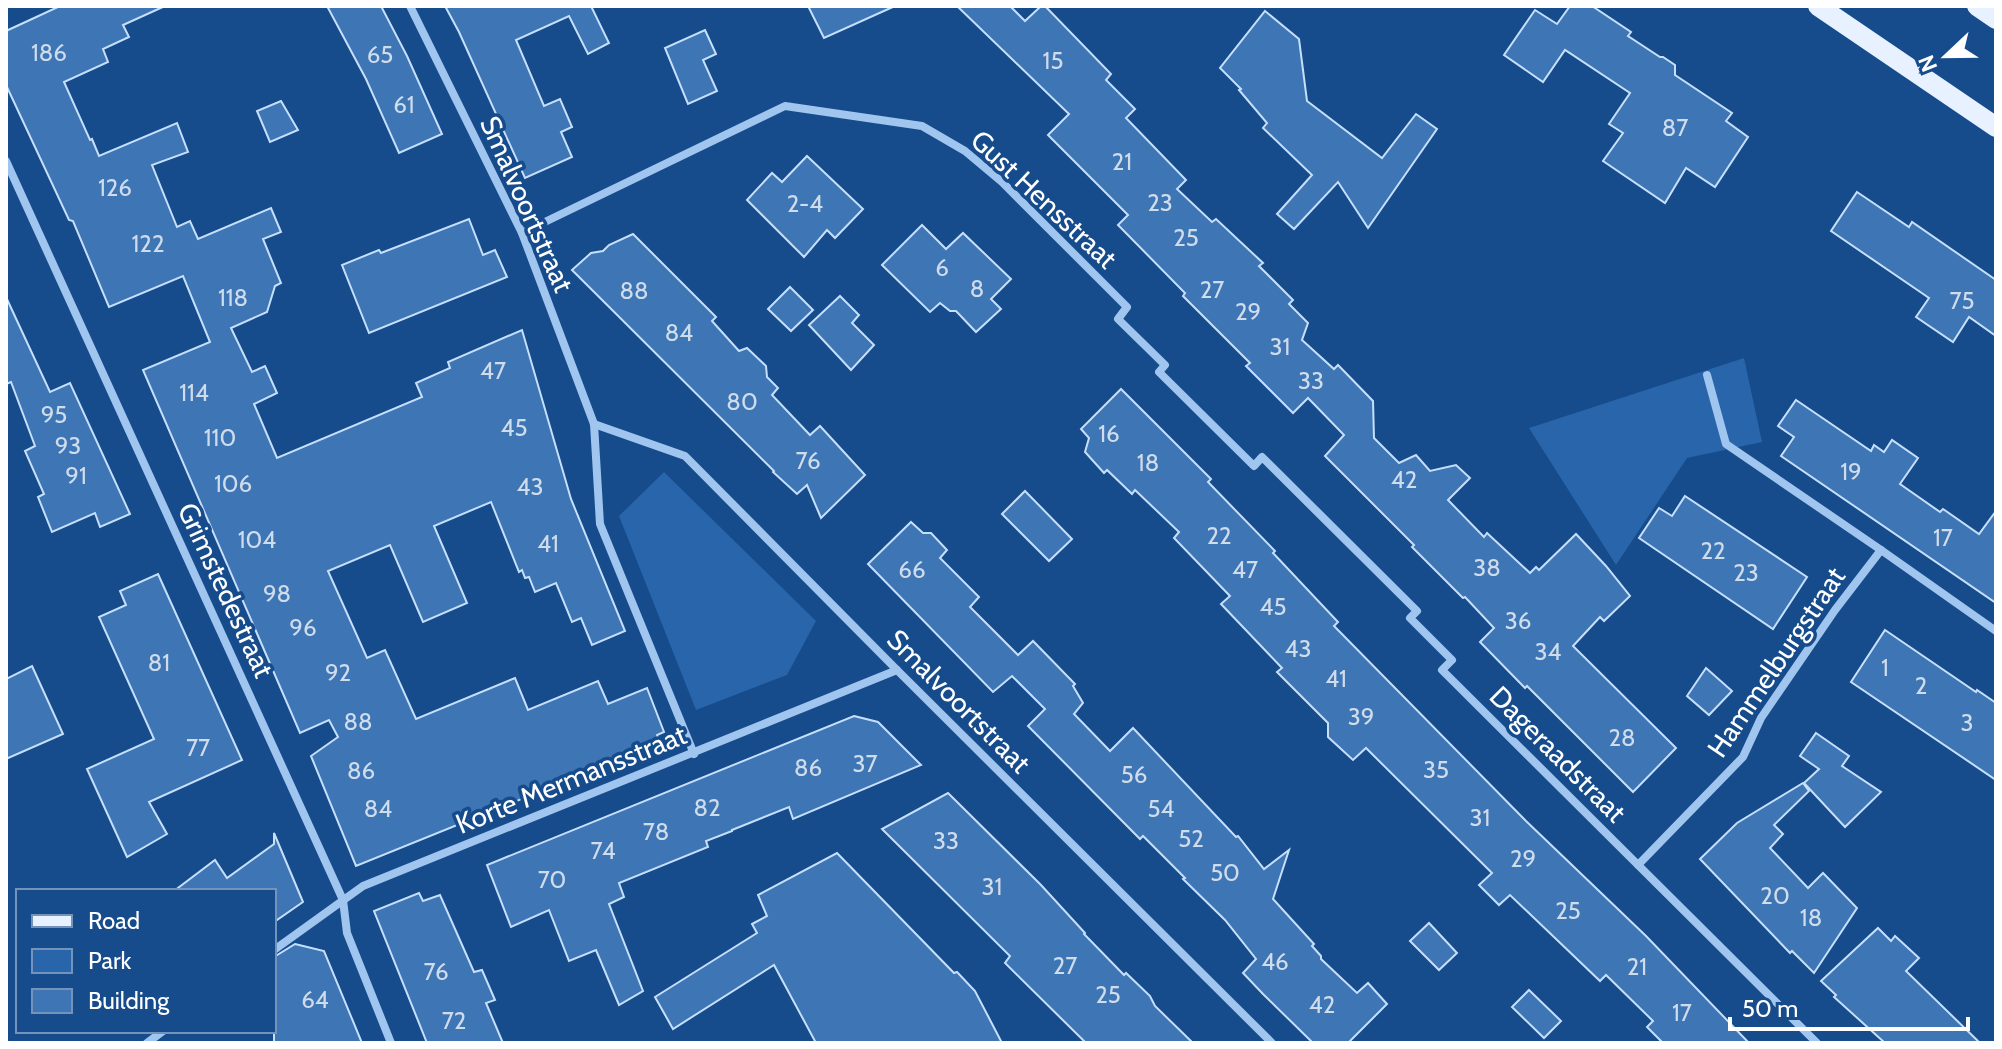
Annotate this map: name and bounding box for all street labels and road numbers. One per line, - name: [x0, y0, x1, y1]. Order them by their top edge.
- street label: Smalvoortstraat: [473, 111, 581, 297]
- street label: Gust Hensstraat: [964, 123, 1124, 275]
- street label: Grimstedestraat: [171, 497, 281, 683]
- street label: Hammelburgstraat: [1700, 561, 1852, 763]
- street label: Smalvoortstraat: [880, 622, 1038, 780]
- street label: Dageraadstraat: [1483, 679, 1633, 829]
- street label: Korte Mermansstraat: [451, 717, 691, 841]

